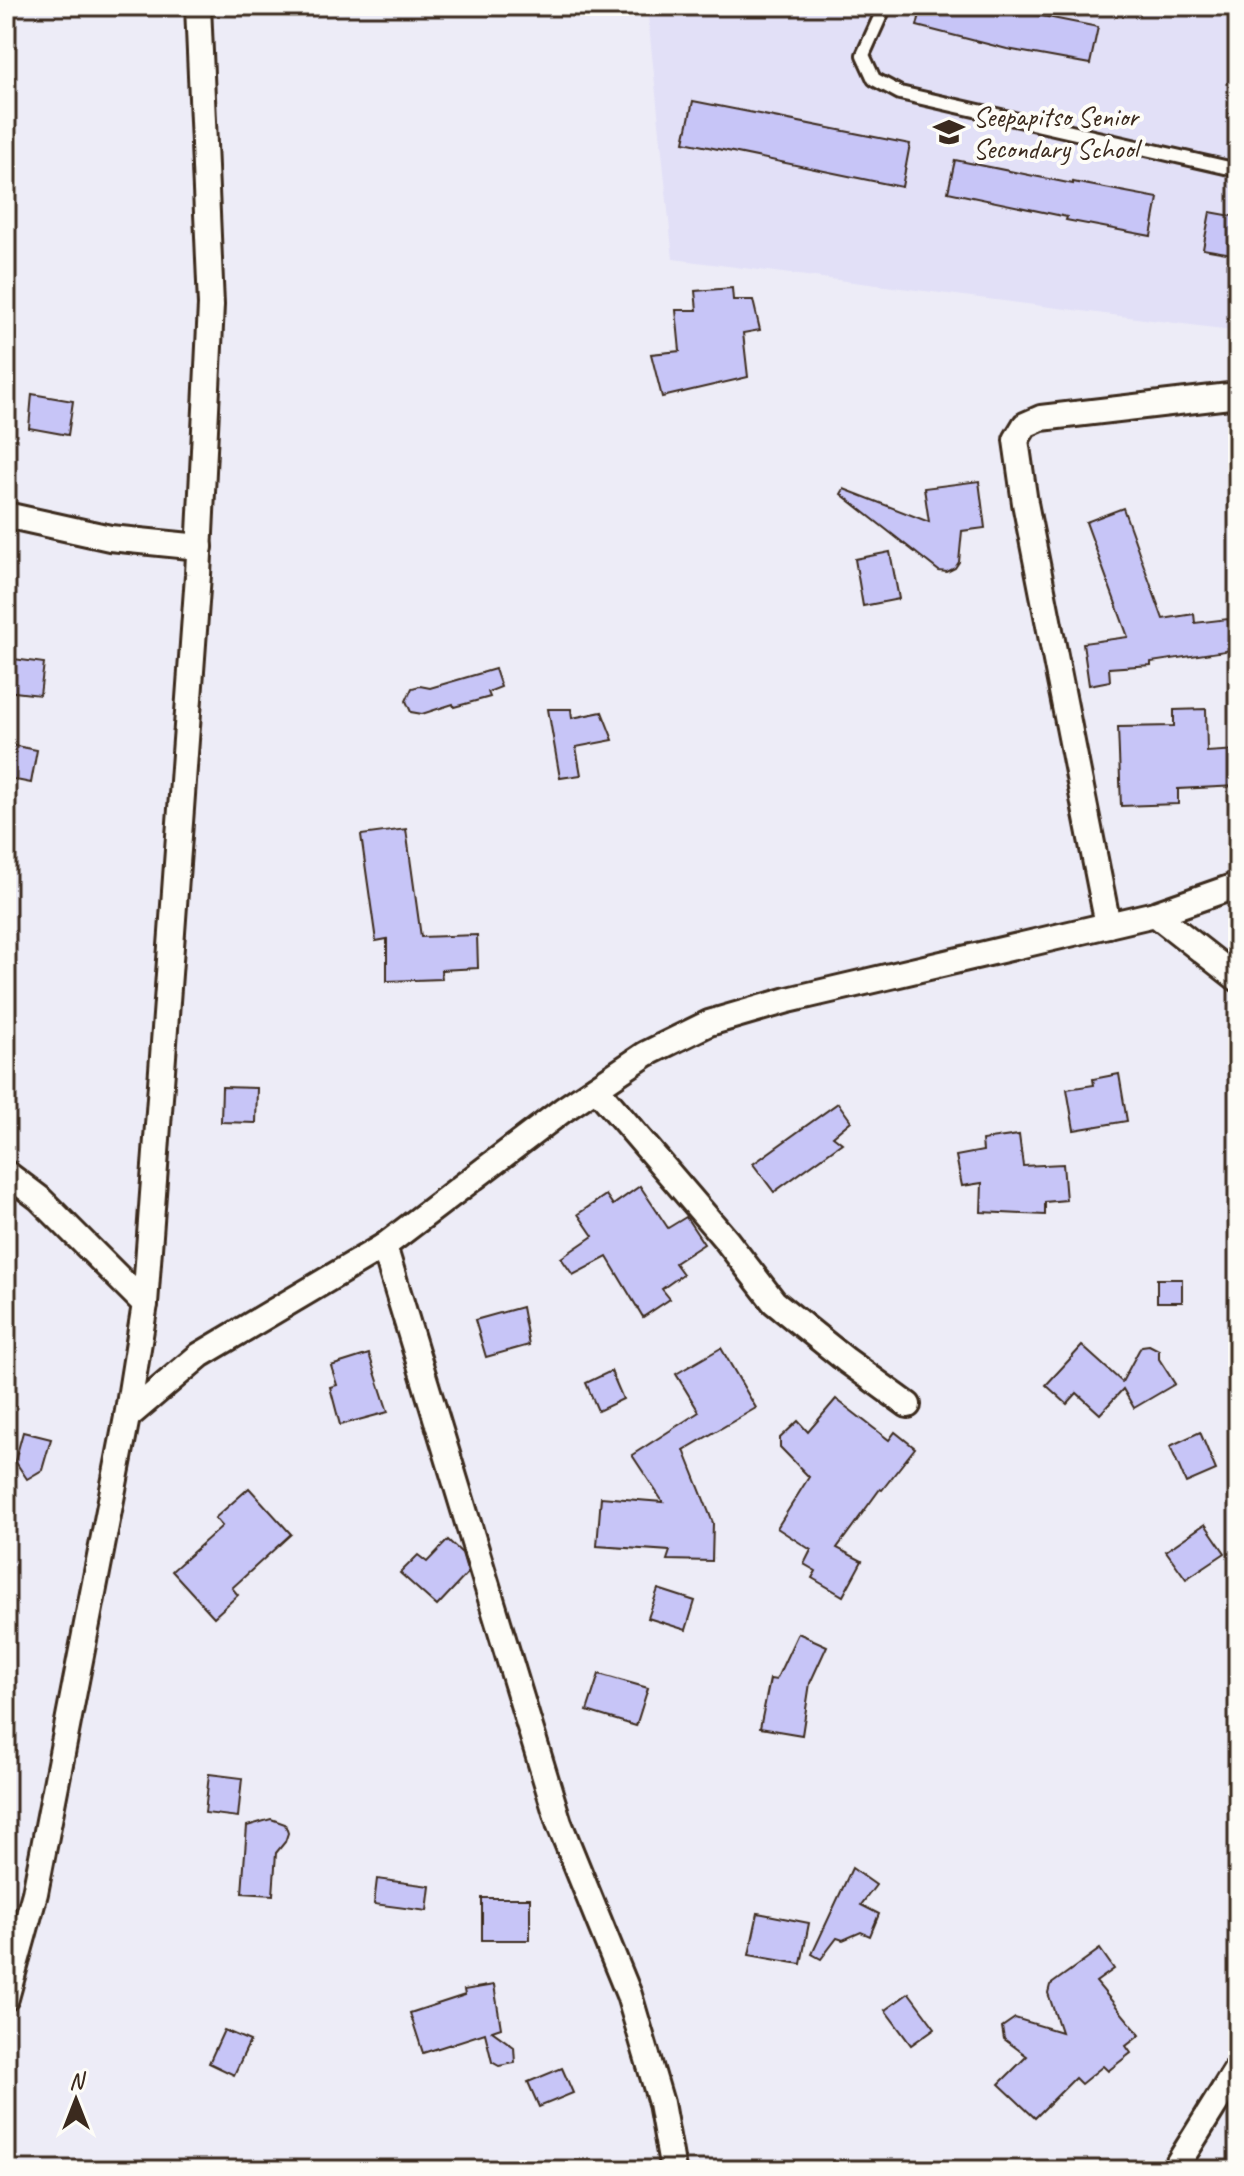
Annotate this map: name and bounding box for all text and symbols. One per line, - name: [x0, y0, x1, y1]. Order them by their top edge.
- place label: Seepapitso Senior Secondary School: [973, 99, 1143, 166]
- school or university icon: Seepapitso Senior Secondary School: [932, 115, 966, 149]
- north arrow: [36, 2060, 116, 2140]
- text: N: [69, 2067, 86, 2095]

